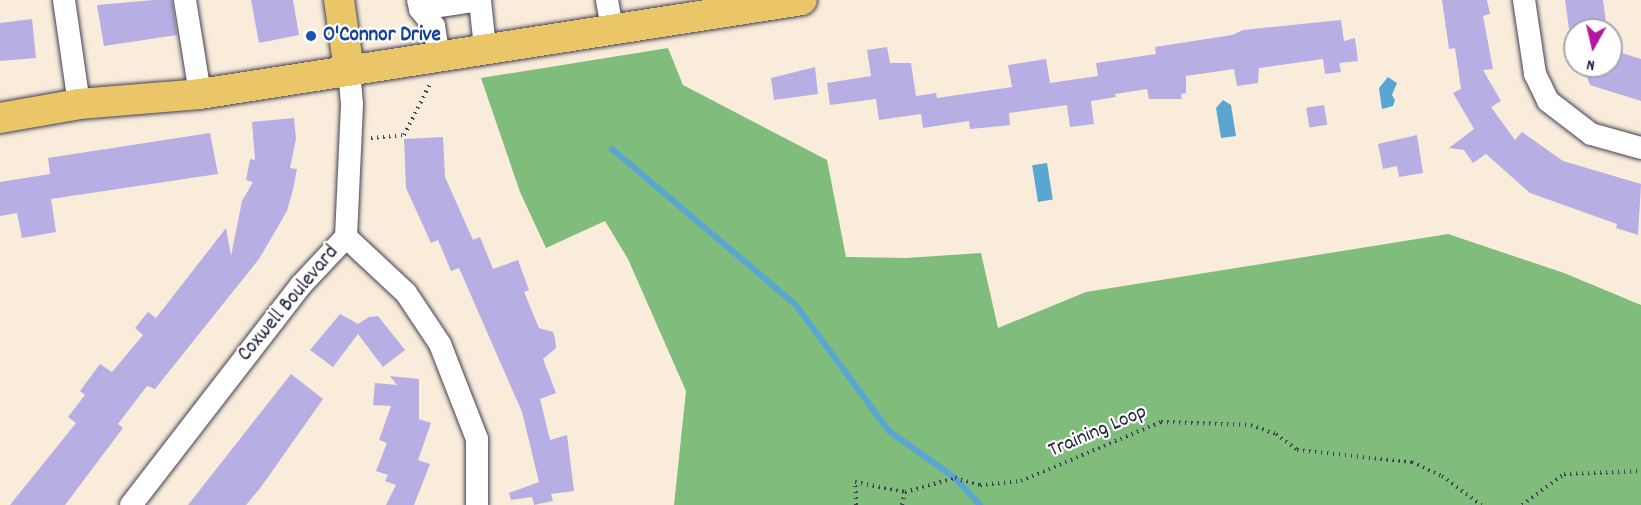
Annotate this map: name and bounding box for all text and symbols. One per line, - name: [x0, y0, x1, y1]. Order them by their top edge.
- north arrow: [1563, 18, 1623, 78]
- place label: O'Connor Drive: [323, 23, 441, 49]
- marker: O'Connor Drive: [304, 29, 318, 43]
- text: N: [1585, 52, 1596, 76]
- street label: Coxwell Boulevard: [233, 241, 345, 367]
- street label: Training Loop: [1045, 400, 1151, 464]

